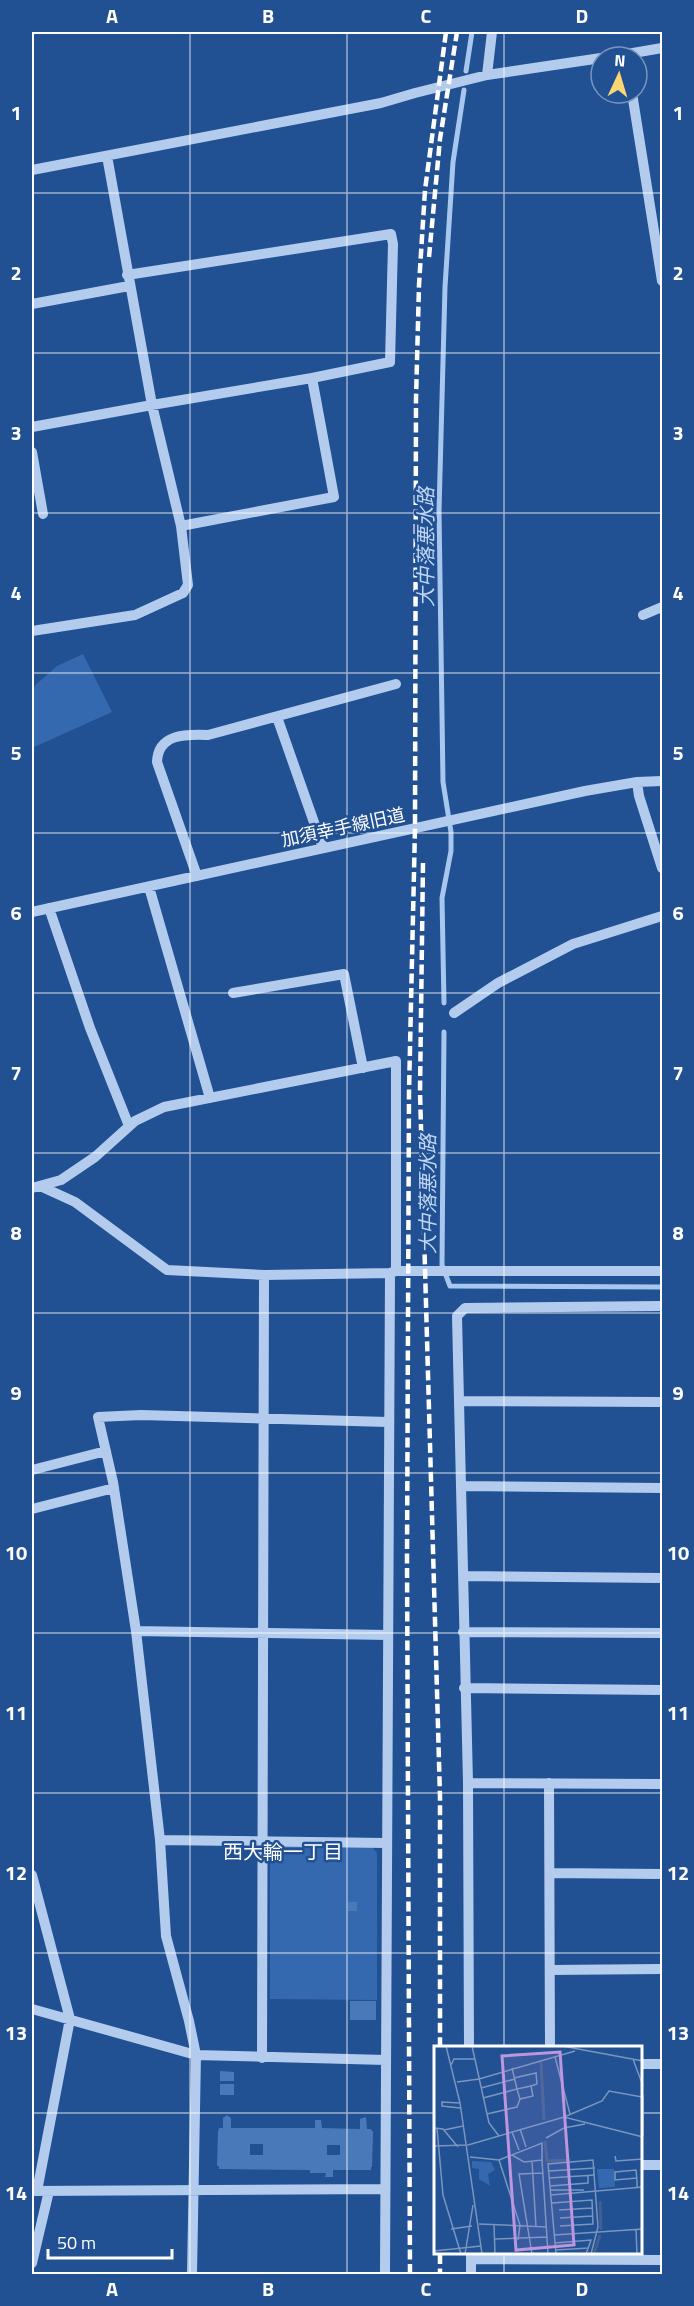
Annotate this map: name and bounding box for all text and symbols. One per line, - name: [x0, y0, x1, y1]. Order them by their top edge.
- text: A: [106, 0, 118, 31]
- text: B: [262, 0, 274, 31]
- text: C: [421, 0, 432, 31]
- text: D: [576, 0, 588, 31]
- north arrow: [589, 45, 649, 105]
- text: N: [614, 48, 626, 72]
- text: 1: [10, 97, 22, 128]
- text: 1: [672, 97, 684, 128]
- text: 2: [10, 257, 22, 288]
- text: 2: [672, 257, 684, 288]
- text: 3: [10, 417, 22, 448]
- text: 3: [672, 417, 684, 448]
- water label: 大中落悪水路: [410, 485, 441, 607]
- text: 4: [10, 577, 22, 608]
- text: 4: [672, 577, 684, 608]
- text: 5: [10, 737, 22, 768]
- text: 5: [672, 737, 684, 768]
- street label: 加須幸手線旧道: [279, 801, 407, 853]
- text: 6: [10, 897, 22, 928]
- text: 6: [672, 897, 684, 928]
- text: 7: [10, 1057, 22, 1088]
- text: 7: [672, 1057, 684, 1088]
- water label: 大中落悪水路: [412, 1132, 443, 1254]
- text: 8: [10, 1217, 22, 1248]
- text: 8: [672, 1217, 684, 1248]
- text: 9: [10, 1377, 22, 1408]
- text: 9: [672, 1377, 684, 1408]
- text: 10: [5, 1537, 27, 1568]
- text: 10: [667, 1537, 689, 1568]
- text: 11: [5, 1697, 27, 1728]
- text: 11: [667, 1697, 689, 1728]
- district label: 西大輪一丁目: [223, 1836, 343, 1867]
- text: 12: [5, 1857, 27, 1888]
- text: 12: [667, 1857, 689, 1888]
- text: 13: [5, 2017, 27, 2048]
- text: 13: [667, 2017, 689, 2048]
- inset map: [434, 2046, 643, 2255]
- text: 14: [5, 2177, 27, 2208]
- text: 14: [667, 2177, 689, 2208]
- scale bar: [48, 2222, 172, 2260]
- text: 50 m: [57, 2229, 96, 2256]
- text: A: [106, 2273, 118, 2304]
- text: B: [262, 2273, 274, 2304]
- text: C: [421, 2273, 432, 2304]
- text: D: [576, 2273, 588, 2304]

